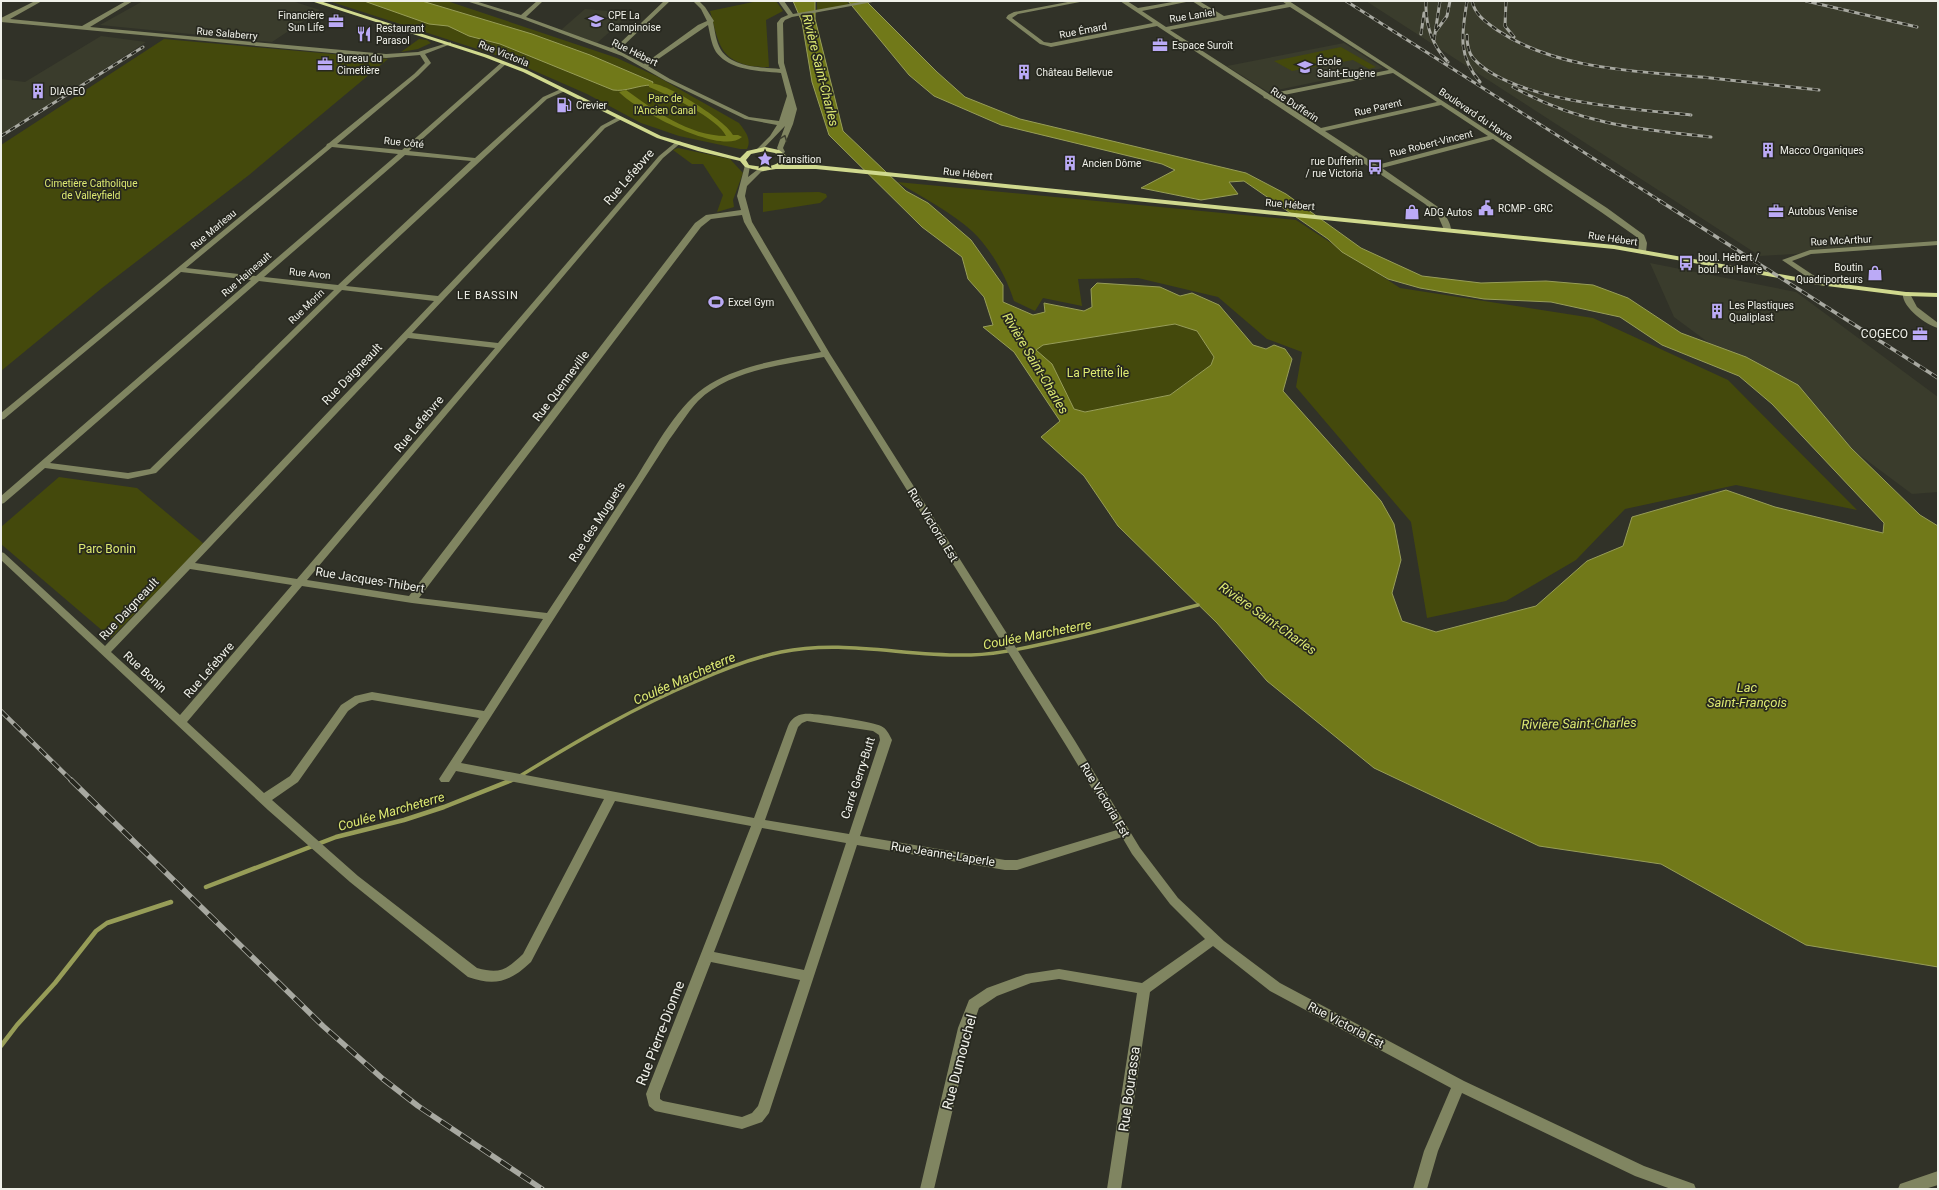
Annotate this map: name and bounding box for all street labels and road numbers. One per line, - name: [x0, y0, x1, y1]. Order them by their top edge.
- street label: Rue Laniel: [1169, 6, 1216, 25]
- street label: Rue Émard: [1058, 20, 1108, 40]
- street label: Rue Salaberry: [196, 25, 258, 42]
- street label: Rue Hébert: [610, 37, 660, 68]
- street label: Rue Victoria: [477, 38, 531, 69]
- street label: Rue Dufferin: [1269, 85, 1321, 124]
- street label: Boulevard du Havre: [1437, 86, 1515, 143]
- street label: Rue Parent: [1353, 97, 1403, 118]
- street label: Rue Robert-Vincent: [1388, 128, 1474, 159]
- street label: Rue Côté: [383, 135, 425, 150]
- street label: Rue Lefebvre: [601, 146, 657, 208]
- street label: Rue Hébert: [943, 165, 993, 182]
- street label: Rue Hébert: [1265, 197, 1315, 212]
- street label: Rue Marleau: [188, 207, 238, 251]
- street label: Rue Hébert: [1588, 230, 1638, 247]
- street label: Rue McArthur: [1810, 233, 1873, 248]
- street label: Rue Haineault: [219, 250, 273, 299]
- street label: Rue Avon: [289, 266, 331, 281]
- street label: Rue Morin: [286, 287, 326, 326]
- street label: Rue Daigneault: [319, 340, 385, 408]
- street label: Rue Quenneville: [530, 348, 592, 424]
- street label: Rue Lefebvre: [391, 393, 447, 455]
- street label: Rue des Muguets: [566, 479, 628, 565]
- street label: Rue Victoria Est: [905, 486, 961, 564]
- street label: Rue Jacques-Thibert: [314, 564, 426, 596]
- street label: Rue Daigneault: [96, 575, 162, 643]
- street label: Rue Lefebvre: [181, 639, 237, 701]
- street label: Rue Bonin: [121, 649, 169, 695]
- street label: Carré Gerry-Butt: [838, 735, 878, 821]
- street label: Rue Victoria Est: [1077, 760, 1133, 840]
- street label: Rue Jeanne-Laperle: [890, 839, 996, 869]
- street label: Rue Pierre-Dionne: [633, 978, 687, 1088]
- street label: Rue Victoria Est: [1306, 999, 1387, 1051]
- street label: Rue Dumouchel: [939, 1013, 979, 1111]
- street label: Rue Bourassa: [1115, 1045, 1143, 1133]

